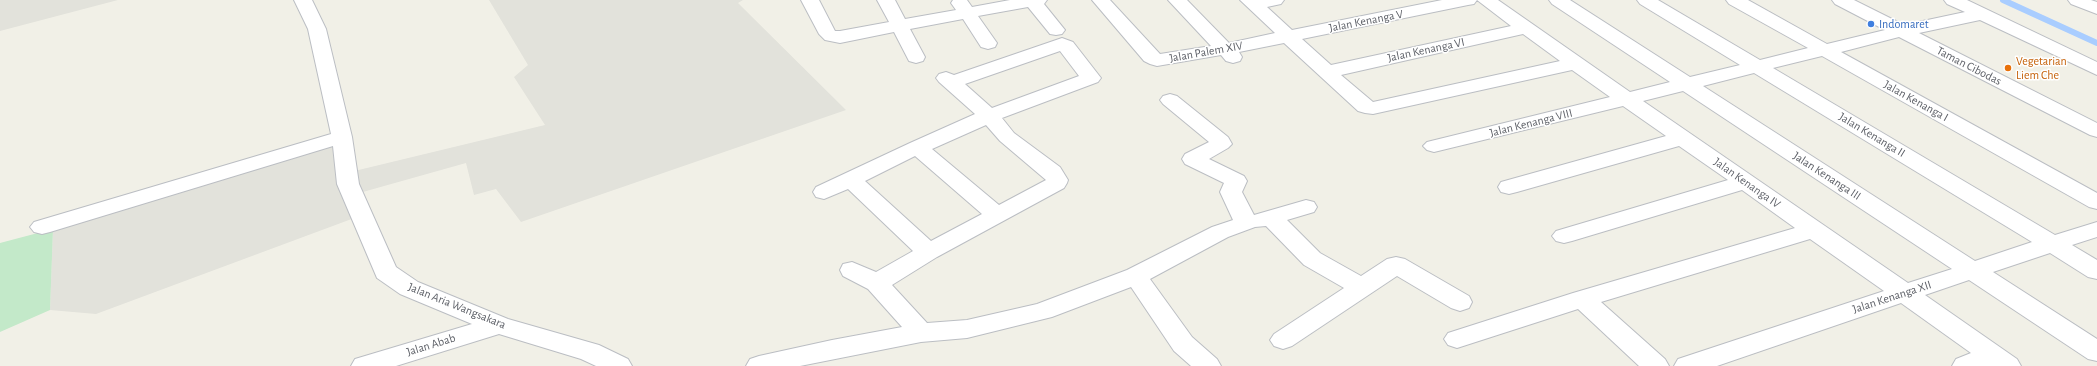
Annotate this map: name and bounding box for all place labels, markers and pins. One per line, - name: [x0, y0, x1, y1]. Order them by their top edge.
- place label: Indomaret: [1879, 17, 1929, 31]
- marker: Indomaret: [1866, 19, 1876, 29]
- place label: Vegetarian Liem Che: [2016, 54, 2067, 82]
- marker: Vegetarian Liem Che: [2003, 63, 2013, 73]

